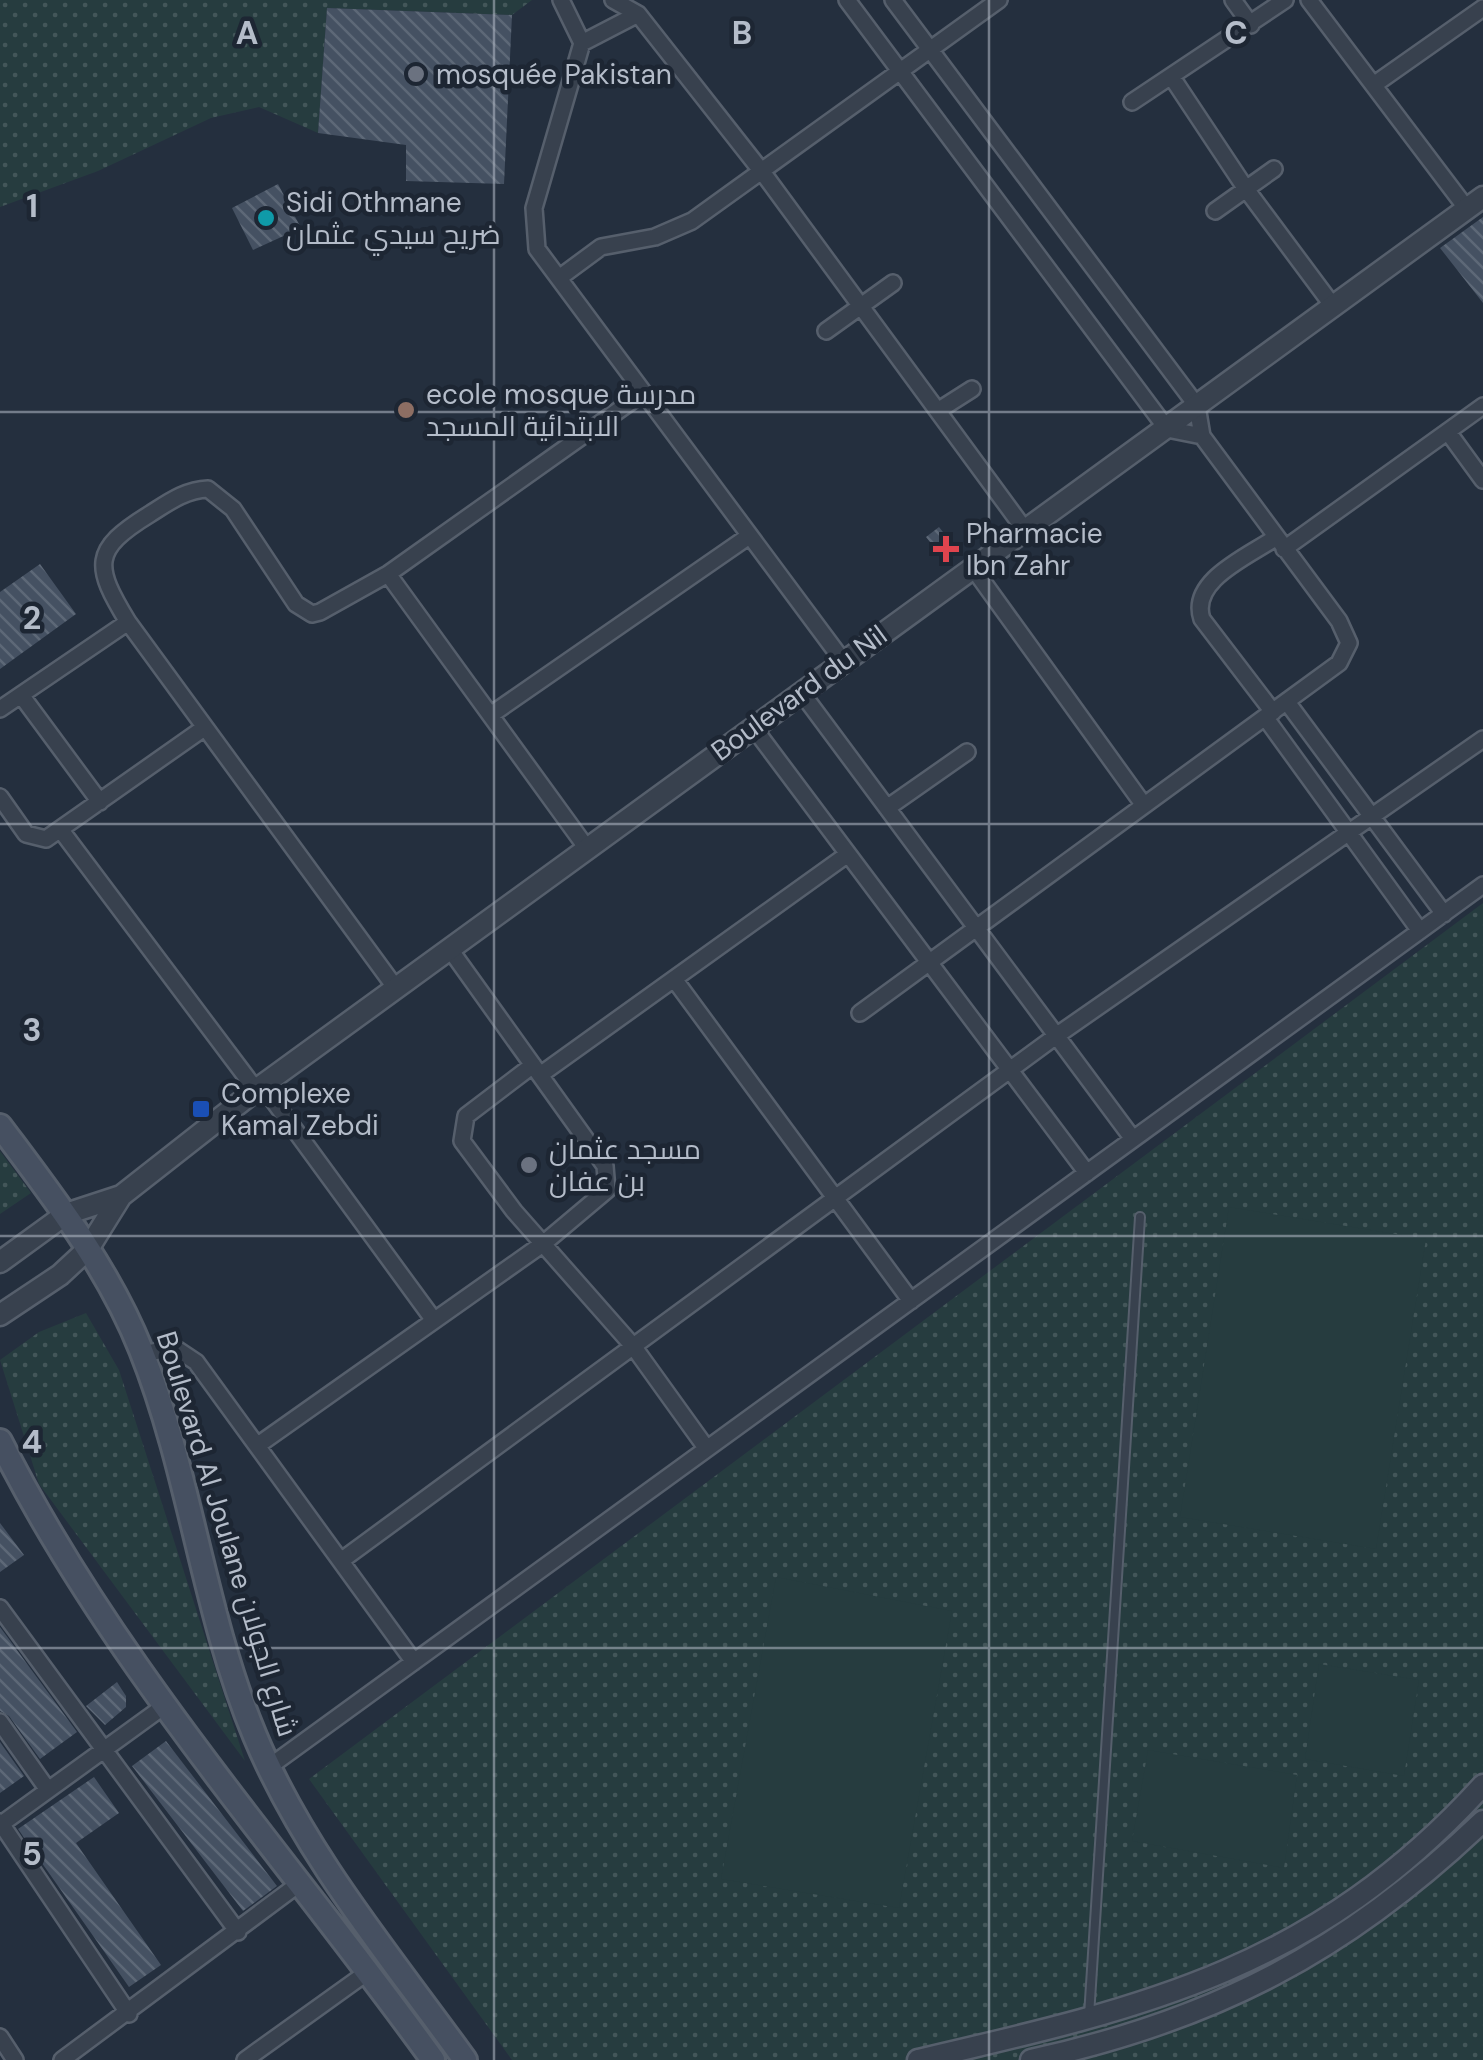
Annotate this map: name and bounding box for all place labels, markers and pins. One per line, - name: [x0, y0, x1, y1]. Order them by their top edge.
- place label: mosquée Pakistan: [436, 56, 672, 93]
- marker: mosquée Pakistan: [405, 63, 427, 85]
- place label: Sidi Othmane ضريح سيدي عثمان: [286, 184, 501, 256]
- marker: Sidi Othmane ضريح سيدي عثمان: [255, 207, 277, 229]
- place label: ecole mosque مدرسة الابتدائية المسجد: [426, 376, 696, 445]
- marker: ecole mosque مدرسة الابتدائية المسجد: [395, 399, 417, 421]
- place label: Pharmacie Ibn Zahr: [966, 515, 1103, 584]
- marker: Pharmacie Ibn Zahr: [935, 538, 957, 560]
- place label: Complexe Kamal Zebdi: [221, 1075, 379, 1144]
- marker: Complexe Kamal Zebdi: [190, 1098, 212, 1120]
- place label: مسجد عثمان بن عفان: [549, 1131, 701, 1200]
- marker: مسجد عثمان بن عفان: [518, 1154, 540, 1176]

